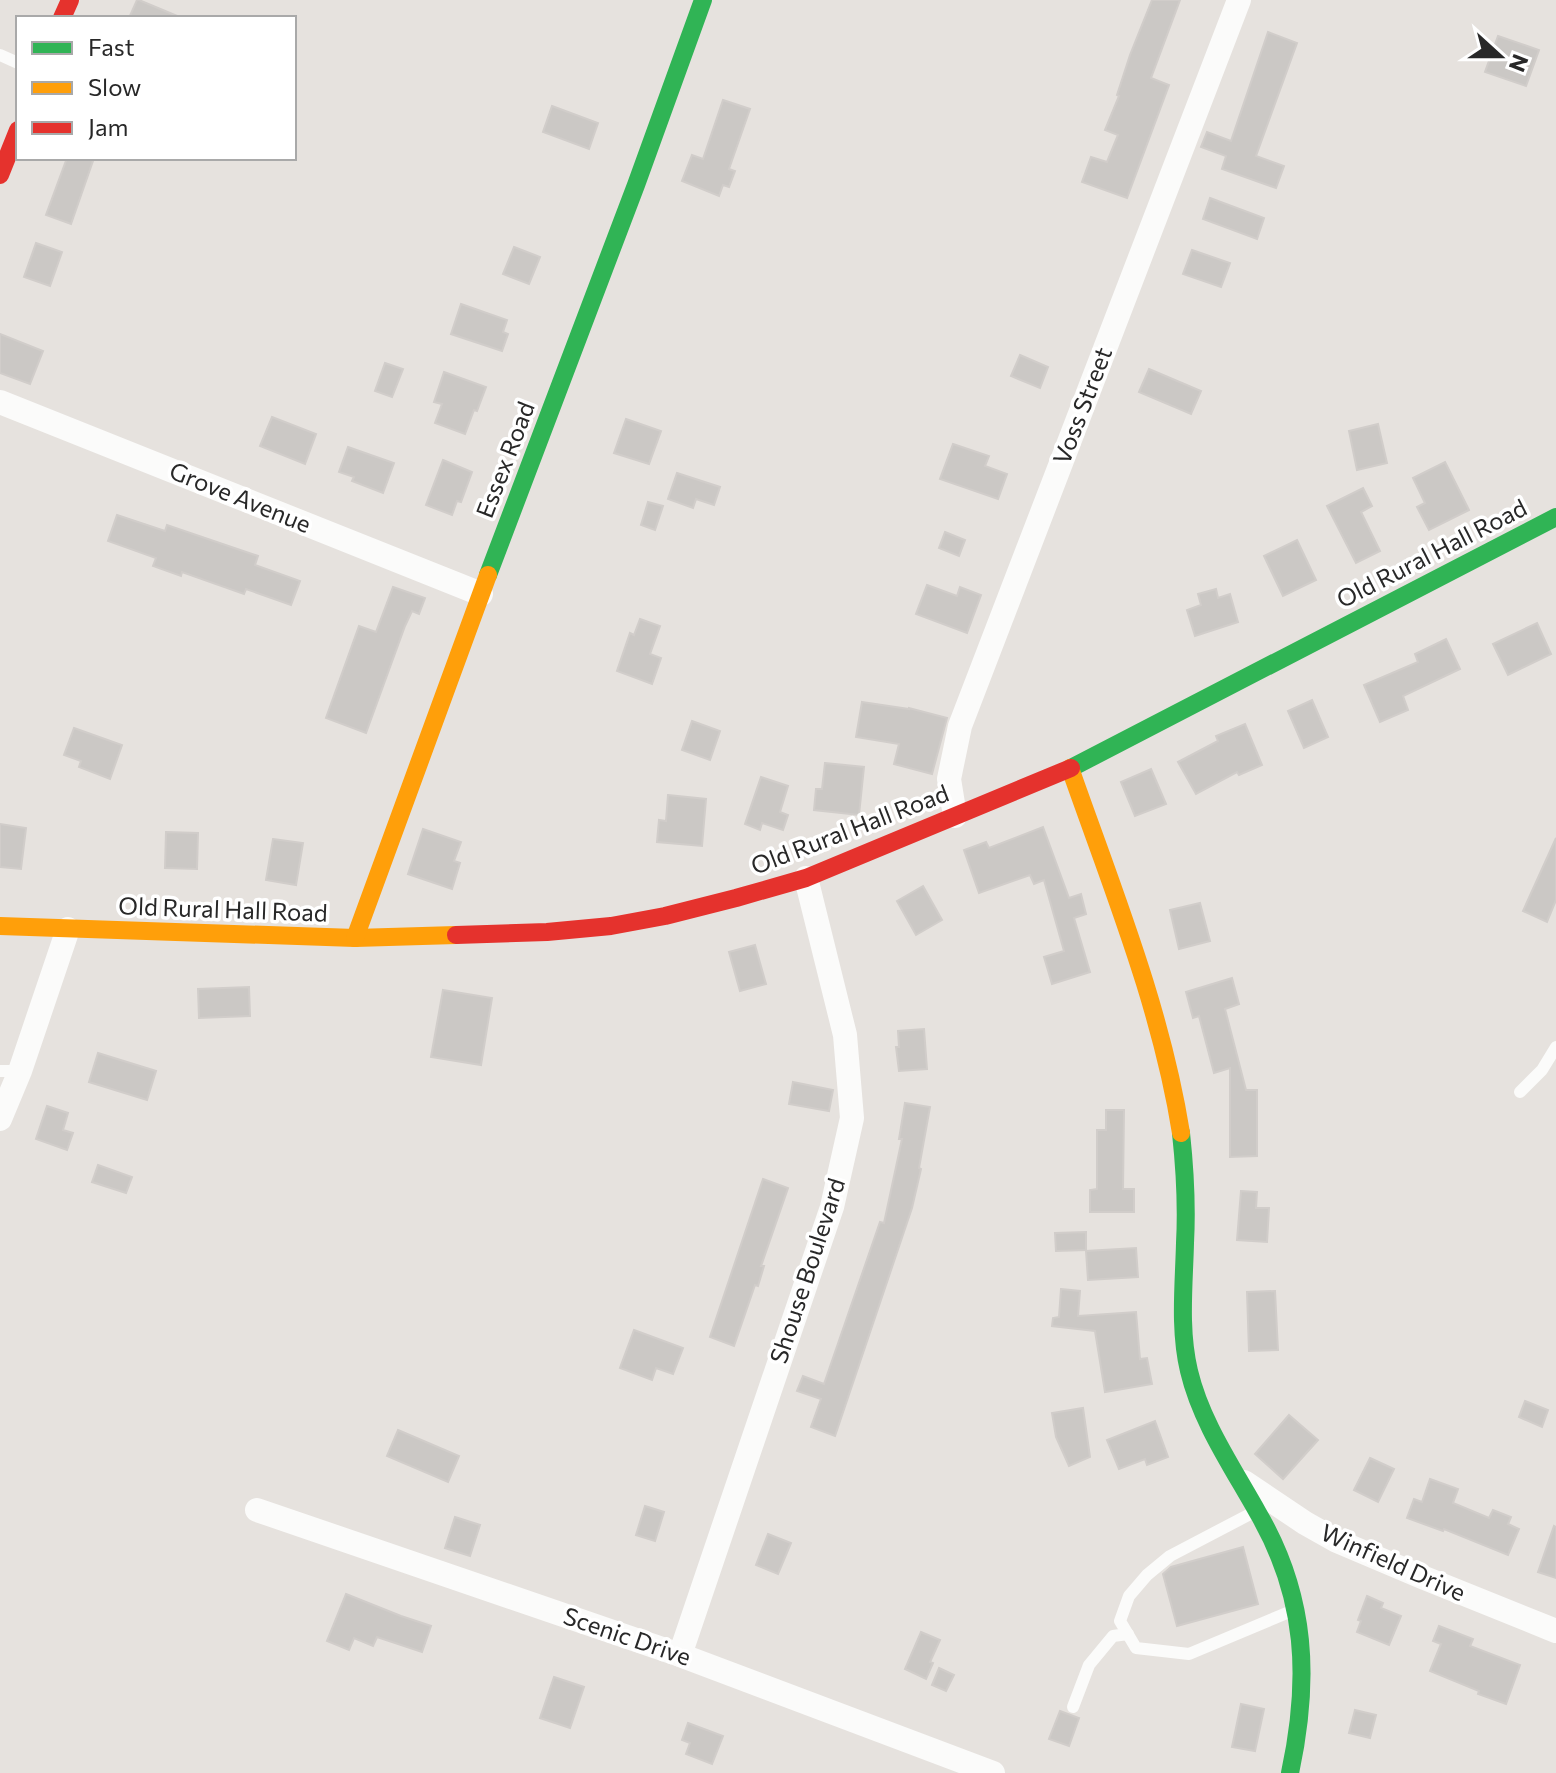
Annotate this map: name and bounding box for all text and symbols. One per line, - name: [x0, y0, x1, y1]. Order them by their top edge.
- legend: [16, 16, 296, 160]
- north arrow: [1460, 16, 1540, 96]
- text: Fast: [88, 32, 135, 61]
- text: N: [1504, 51, 1535, 76]
- text: Slow: [88, 72, 141, 101]
- text: Jam: [88, 112, 128, 141]
- street label: Voss Street: [1046, 343, 1117, 468]
- street label: Essex Road: [469, 397, 540, 522]
- street label: Grove Avenue: [166, 455, 315, 538]
- street label: Old Rural Hall Road: [1331, 492, 1531, 613]
- street label: Old Rural Hall Road: [746, 778, 952, 880]
- street label: Old Rural Hall Road: [118, 890, 328, 927]
- street label: Shouse Boulevard: [763, 1174, 850, 1367]
- street label: Winfield Drive: [1317, 1517, 1470, 1606]
- street label: Scenic Drive: [560, 1600, 695, 1671]

